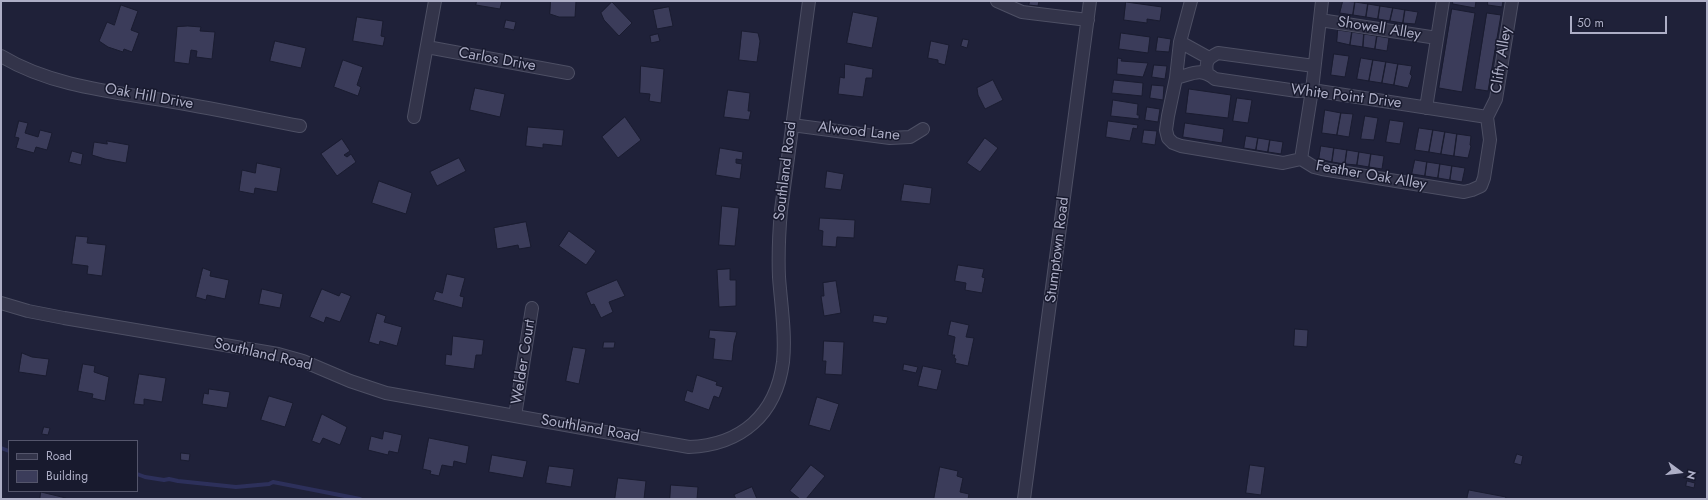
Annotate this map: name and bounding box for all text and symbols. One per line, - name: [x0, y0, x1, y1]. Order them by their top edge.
- scale bar: [1572, 8, 1669, 34]
- street label: Showell Alley: [1336, 14, 1422, 44]
- text: 50 m: [1577, 14, 1604, 32]
- street label: Clifty Alley: [1488, 25, 1516, 95]
- street label: Carlos Drive: [457, 44, 537, 76]
- street label: Oak Hill Drive: [103, 80, 195, 114]
- street label: White Point Drive: [1290, 81, 1402, 113]
- street label: Alwood Lane: [817, 119, 901, 145]
- street label: Southland Road: [771, 120, 801, 222]
- street label: Feather Oak Alley: [1314, 157, 1428, 195]
- street label: Stumptown Road: [1043, 196, 1073, 304]
- street label: Welder Court: [508, 318, 540, 406]
- street label: Southland Road: [212, 335, 314, 375]
- street label: Southland Road: [539, 411, 641, 447]
- legend: [8, 440, 138, 492]
- text: Road: [46, 447, 72, 465]
- north arrow: [1660, 452, 1700, 492]
- text: Building: [46, 467, 88, 485]
- text: N: [1683, 469, 1700, 481]

